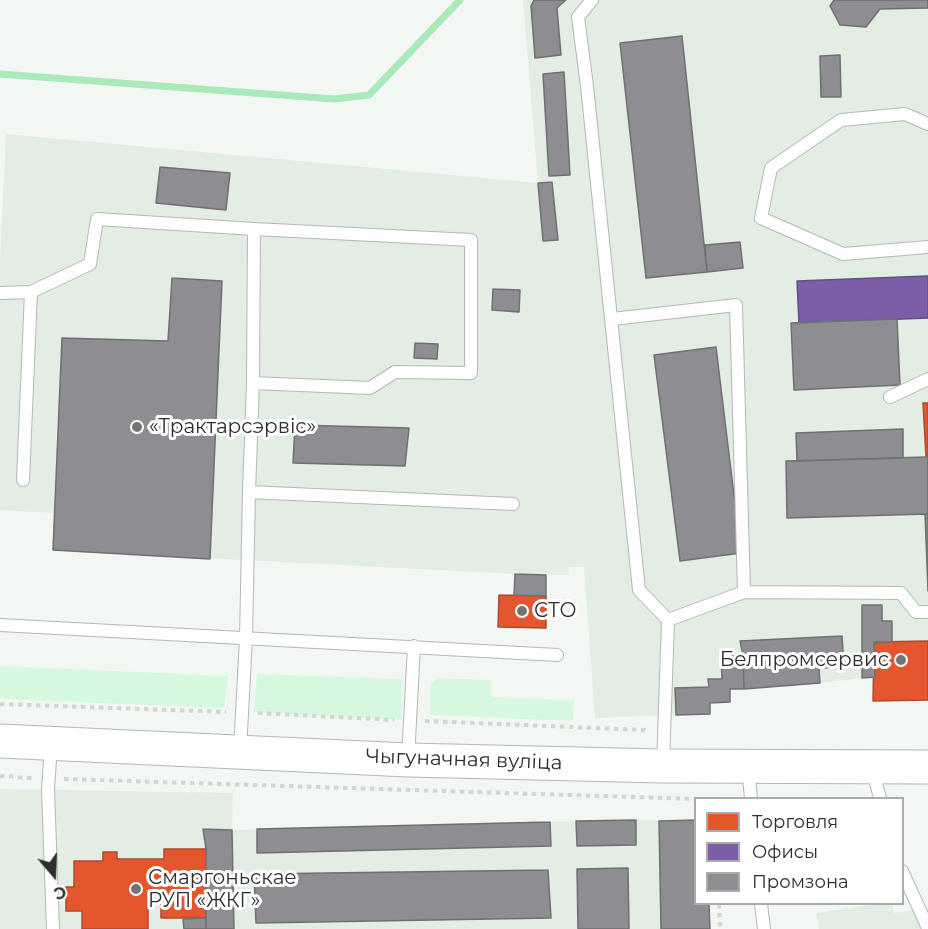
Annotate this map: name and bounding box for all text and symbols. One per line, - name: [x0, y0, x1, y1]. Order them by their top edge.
- place label: «Трактарсэрвіс»: [149, 415, 316, 439]
- marker: «Трактарсэрвіс»: [130, 420, 144, 434]
- place label: СТО: [534, 599, 577, 623]
- marker: СТО: [515, 604, 529, 618]
- place label: Белпромсервис: [720, 648, 889, 672]
- marker: Белпромсервис: [894, 653, 908, 667]
- street label: Чыгуначная вуліца: [365, 745, 563, 775]
- legend: [694, 797, 904, 905]
- text: Торговля: [752, 811, 838, 833]
- text: Офисы: [752, 841, 818, 863]
- north arrow: [24, 845, 84, 905]
- place label: Смаргоньскае РУП «ЖКГ»: [148, 866, 297, 913]
- text: Промзона: [752, 871, 849, 893]
- text: С: [51, 882, 69, 903]
- marker: Смаргоньскае РУП «ЖКГ»: [129, 882, 143, 896]

